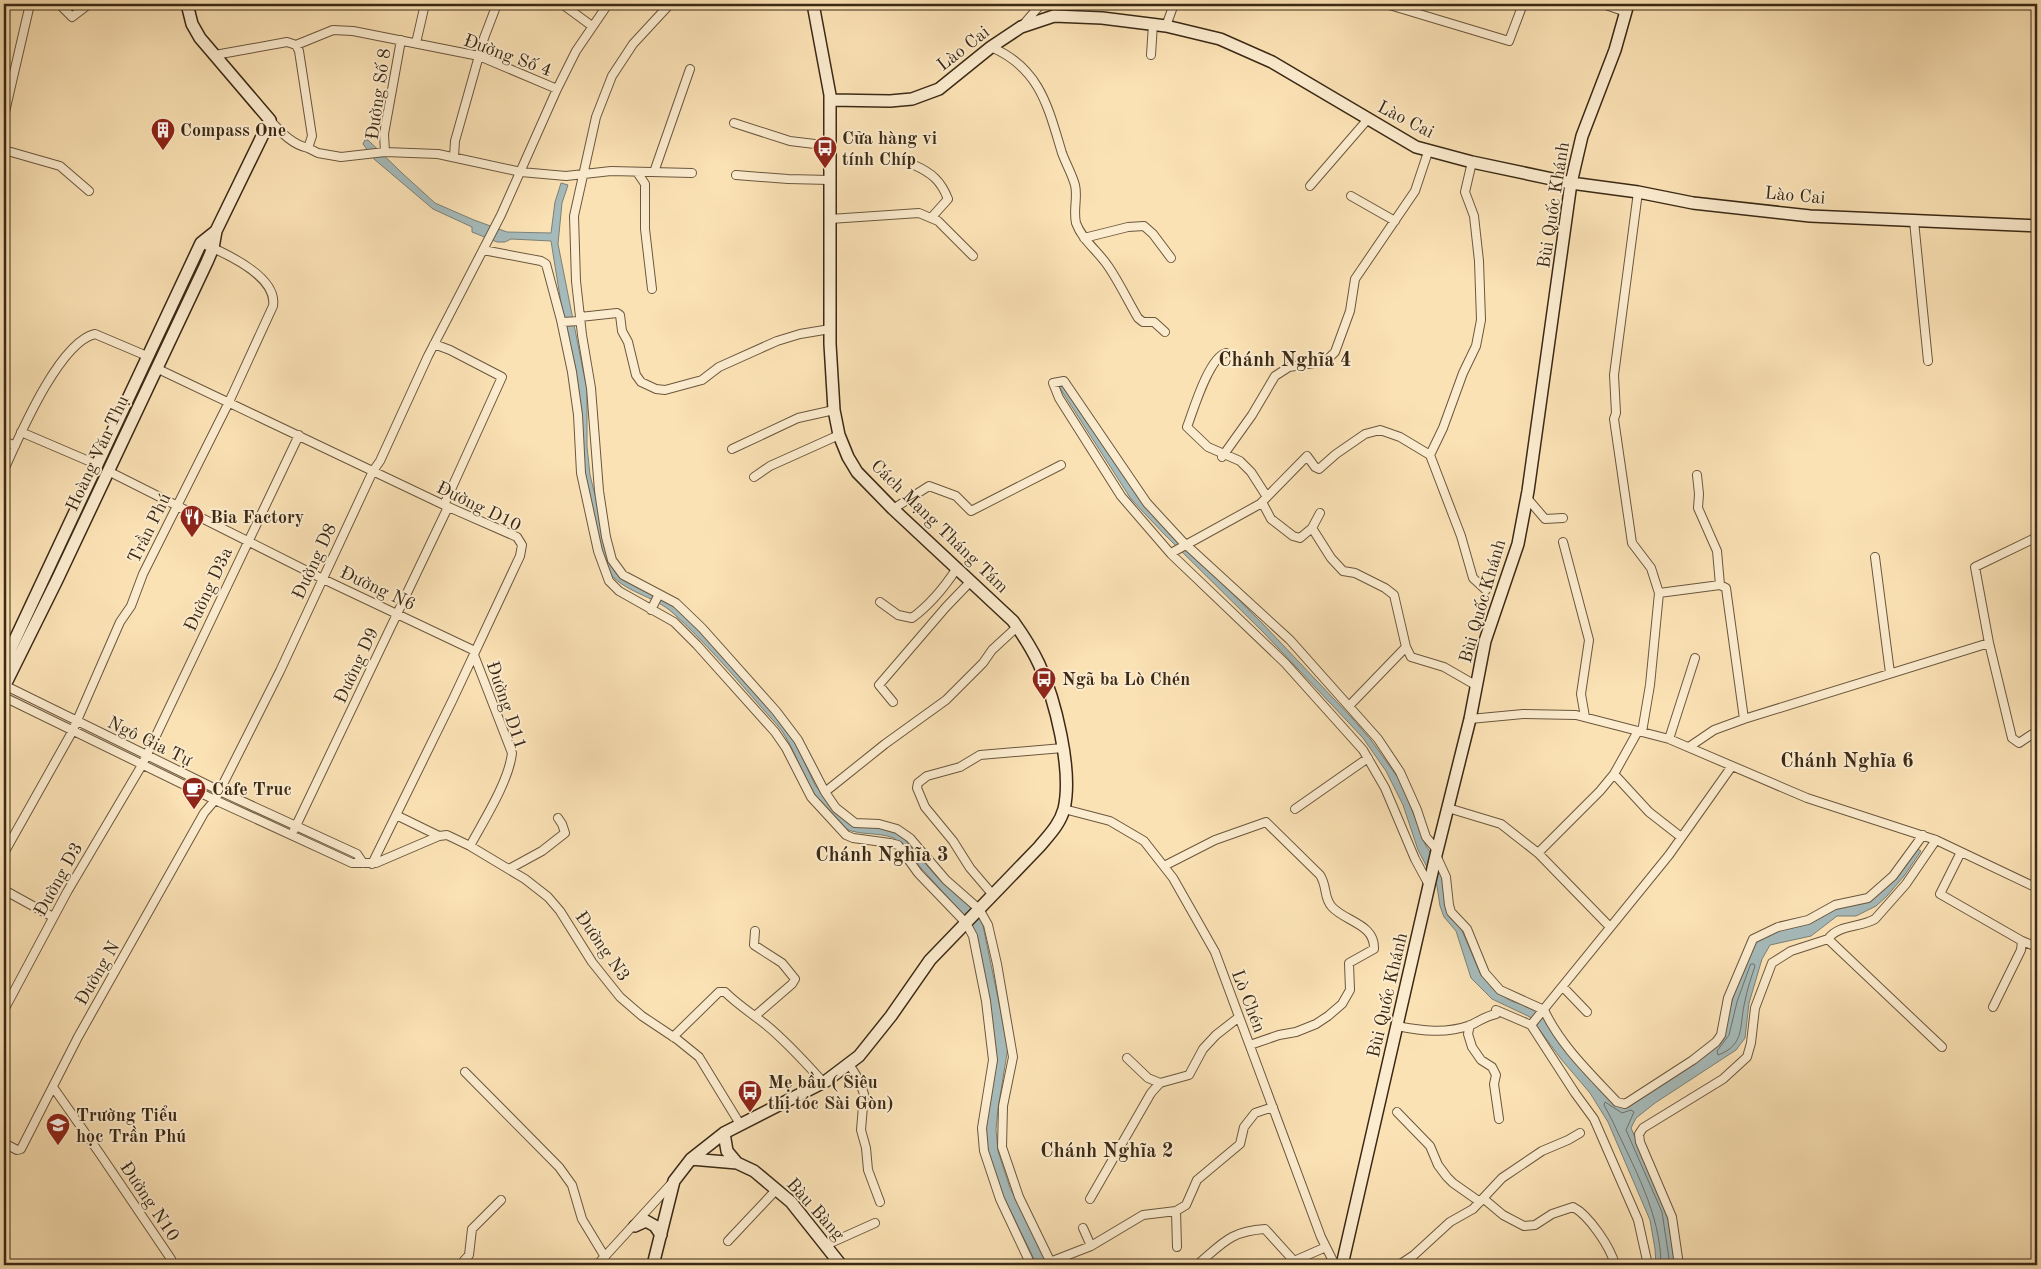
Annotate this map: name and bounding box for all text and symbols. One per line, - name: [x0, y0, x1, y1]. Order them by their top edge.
- street label: Lào Cai: [934, 23, 993, 75]
- street label: Đường Số 4: [461, 31, 555, 80]
- street label: Đường Số 8: [363, 47, 394, 141]
- street label: Lào Cai: [1374, 98, 1437, 142]
- building icon: Compass One: [150, 117, 176, 151]
- place label: Compass One: [180, 122, 286, 140]
- place label: Cửa hàng vi tính Chíp: [842, 130, 937, 169]
- bus stop icon: Cửa hàng vi tính Chíp: [812, 135, 838, 169]
- street label: Bùi Quốc Khánh: [1534, 140, 1573, 270]
- street label: Lào Cai: [1764, 184, 1826, 208]
- district label: Chánh Nghĩa 4: [1218, 351, 1352, 371]
- street label: Hoàng Văn Thụ: [63, 392, 133, 514]
- street label: Cách Mạng Tháng Tám: [867, 457, 1011, 597]
- street label: Đường D10: [433, 479, 524, 535]
- street label: Trần Phú: [123, 489, 175, 566]
- restaurant icon: Bia Factory: [179, 504, 205, 538]
- place label: Bia Factory: [210, 509, 304, 527]
- street label: Đường D8: [290, 521, 340, 602]
- street label: Bùi Quốc Khánh: [1456, 537, 1509, 665]
- street label: Đường D3a: [182, 545, 236, 634]
- street label: Đường N6: [337, 564, 418, 614]
- street label: Đường D9: [332, 625, 382, 706]
- street label: Đường D11: [483, 659, 530, 752]
- bus stop icon: Ngã ba Lò Chén: [1031, 666, 1057, 700]
- place label: Ngã ba Lò Chén: [1062, 671, 1190, 689]
- street label: Ngô Gia Tự: [104, 714, 195, 770]
- district label: Chánh Nghĩa 6: [1780, 752, 1914, 772]
- cafe icon: Cafe Truc: [181, 776, 207, 810]
- place label: Cafe Truc: [212, 781, 292, 799]
- street label: Đường D3: [31, 840, 86, 919]
- district label: Chánh Nghĩa 3: [815, 846, 949, 866]
- street label: Đường N3: [572, 908, 633, 985]
- street label: Bùi Quốc Khánh: [1364, 931, 1411, 1059]
- street label: Đường N: [72, 938, 123, 1009]
- street label: Lò Chén: [1228, 967, 1268, 1036]
- place label: Mẹ bầu ( Siêu thị tóc Sài Gòn): [768, 1071, 893, 1113]
- bus stop icon: Mẹ bầu ( Siêu thị tóc Sài Gòn): [737, 1079, 763, 1113]
- place label: Trường Tiểu học Trần Phú: [76, 1105, 186, 1146]
- school or university icon: Trường Tiểu học Trần Phú: [45, 1112, 71, 1146]
- district label: Chánh Nghĩa 2: [1040, 1142, 1174, 1162]
- street label: Đường N10: [116, 1159, 182, 1245]
- street label: Bàu Bàng: [783, 1175, 848, 1244]

